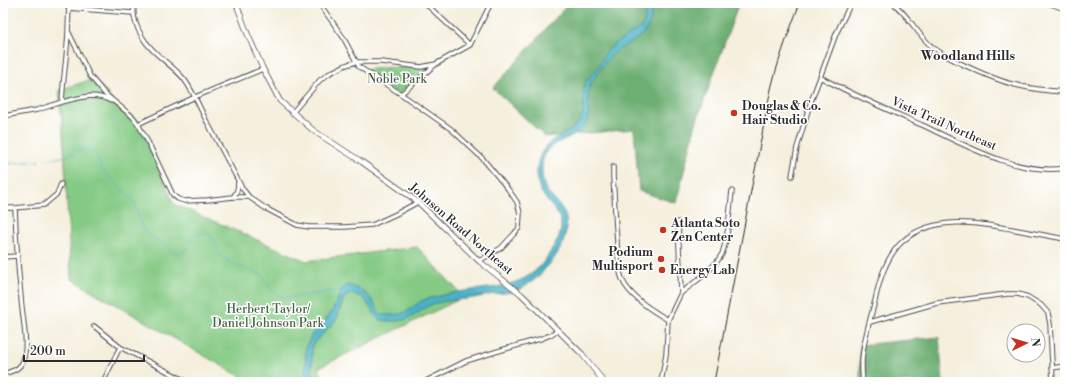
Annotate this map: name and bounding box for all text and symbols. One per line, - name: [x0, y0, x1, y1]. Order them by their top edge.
- district label: Woodland Hills: [920, 48, 1016, 64]
- park label: Noble Park: [367, 72, 427, 87]
- street label: Vista Trail Northeast: [888, 94, 1000, 154]
- place label: Douglas & Co. Hair Studio: [742, 99, 821, 128]
- marker: Douglas & Co. Hair Studio: [729, 108, 739, 118]
- street label: Johnson Road Northeast: [405, 179, 516, 279]
- place label: Atlanta Soto Zen Center: [670, 216, 740, 245]
- marker: Atlanta Soto Zen Center: [658, 225, 668, 235]
- place label: Podium Multisport: [592, 245, 654, 274]
- marker: Podium Multisport: [656, 254, 666, 264]
- place label: Energy Lab: [670, 263, 736, 278]
- marker: Energy Lab: [657, 265, 667, 275]
- park label: Herbert Taylor/ Daniel Johnson Park: [212, 302, 324, 331]
- north arrow: [1006, 323, 1046, 363]
- scale bar: [24, 337, 144, 363]
- text: N: [1028, 337, 1042, 347]
- text: 200 m: [30, 344, 66, 359]

